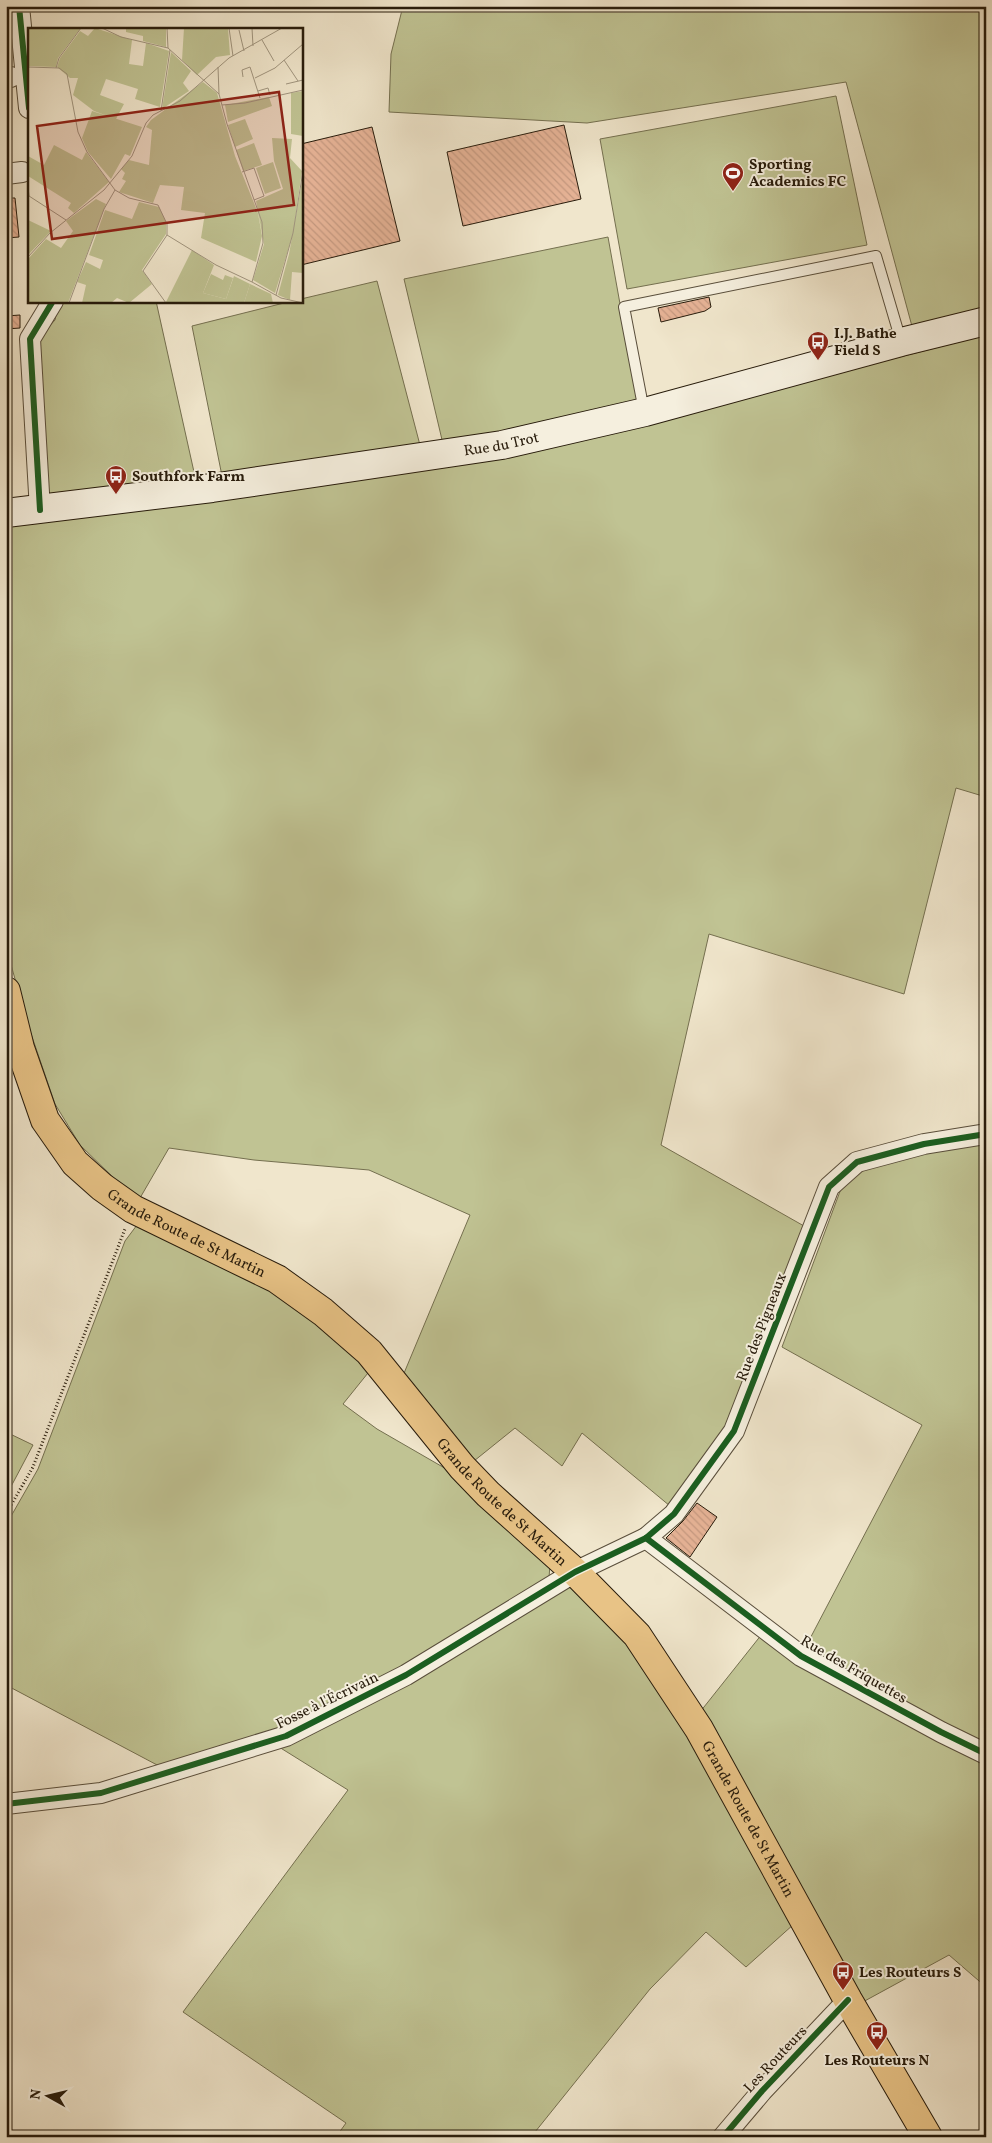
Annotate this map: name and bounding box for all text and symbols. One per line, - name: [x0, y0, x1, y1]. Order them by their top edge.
- inset map: [28, 28, 302, 302]
- place label: Sporting Academics FC: [749, 155, 847, 193]
- sports icon: Sporting Academics FC: [721, 161, 745, 192]
- place label: I.J. Bathe Field S: [834, 324, 897, 362]
- bus stop icon: I.J. Bathe Field S: [806, 330, 830, 361]
- street label: Rue du Trot: [462, 428, 541, 463]
- bus stop icon: Southfork Farm: [104, 464, 128, 495]
- place label: Southfork Farm: [132, 467, 245, 488]
- street label: Grande Route de St Martin: [102, 1185, 269, 1284]
- street label: Rue des Pigneaux: [732, 1270, 793, 1385]
- street label: Grande Route de St Martin: [431, 1434, 571, 1572]
- street label: Rue des Friquettes: [796, 1631, 911, 1709]
- street label: Fosse à l'Écrivain: [273, 1667, 383, 1735]
- street label: Grande Route de St Martin: [696, 1738, 799, 1902]
- bus stop icon: Les Routeurs S: [831, 1960, 855, 1991]
- place label: Les Routeurs S: [859, 1963, 961, 1984]
- bus stop icon: Les Routeurs N: [865, 2020, 889, 2051]
- street label: Les Routeurs: [740, 2022, 813, 2098]
- place label: Les Routeurs N: [825, 2051, 930, 2072]
- north arrow: [22, 2070, 72, 2120]
- text: N: [26, 2088, 47, 2101]

